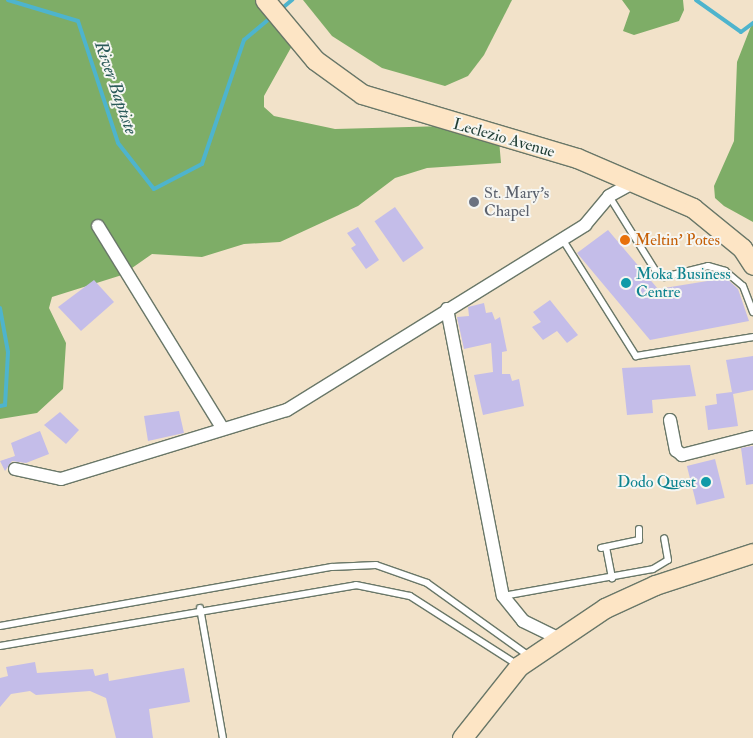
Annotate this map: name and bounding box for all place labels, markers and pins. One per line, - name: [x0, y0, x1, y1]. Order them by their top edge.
- place label: St. Mary's Chapel: [484, 183, 549, 221]
- marker: St. Mary's Chapel: [468, 196, 480, 208]
- place label: Meltin' Potes: [635, 230, 720, 250]
- marker: Meltin' Potes: [619, 234, 631, 246]
- place label: Moka Business Centre: [636, 264, 731, 302]
- marker: Moka Business Centre: [620, 277, 632, 289]
- place label: Dodo Quest: [617, 472, 696, 492]
- marker: Dodo Quest: [700, 476, 712, 488]

